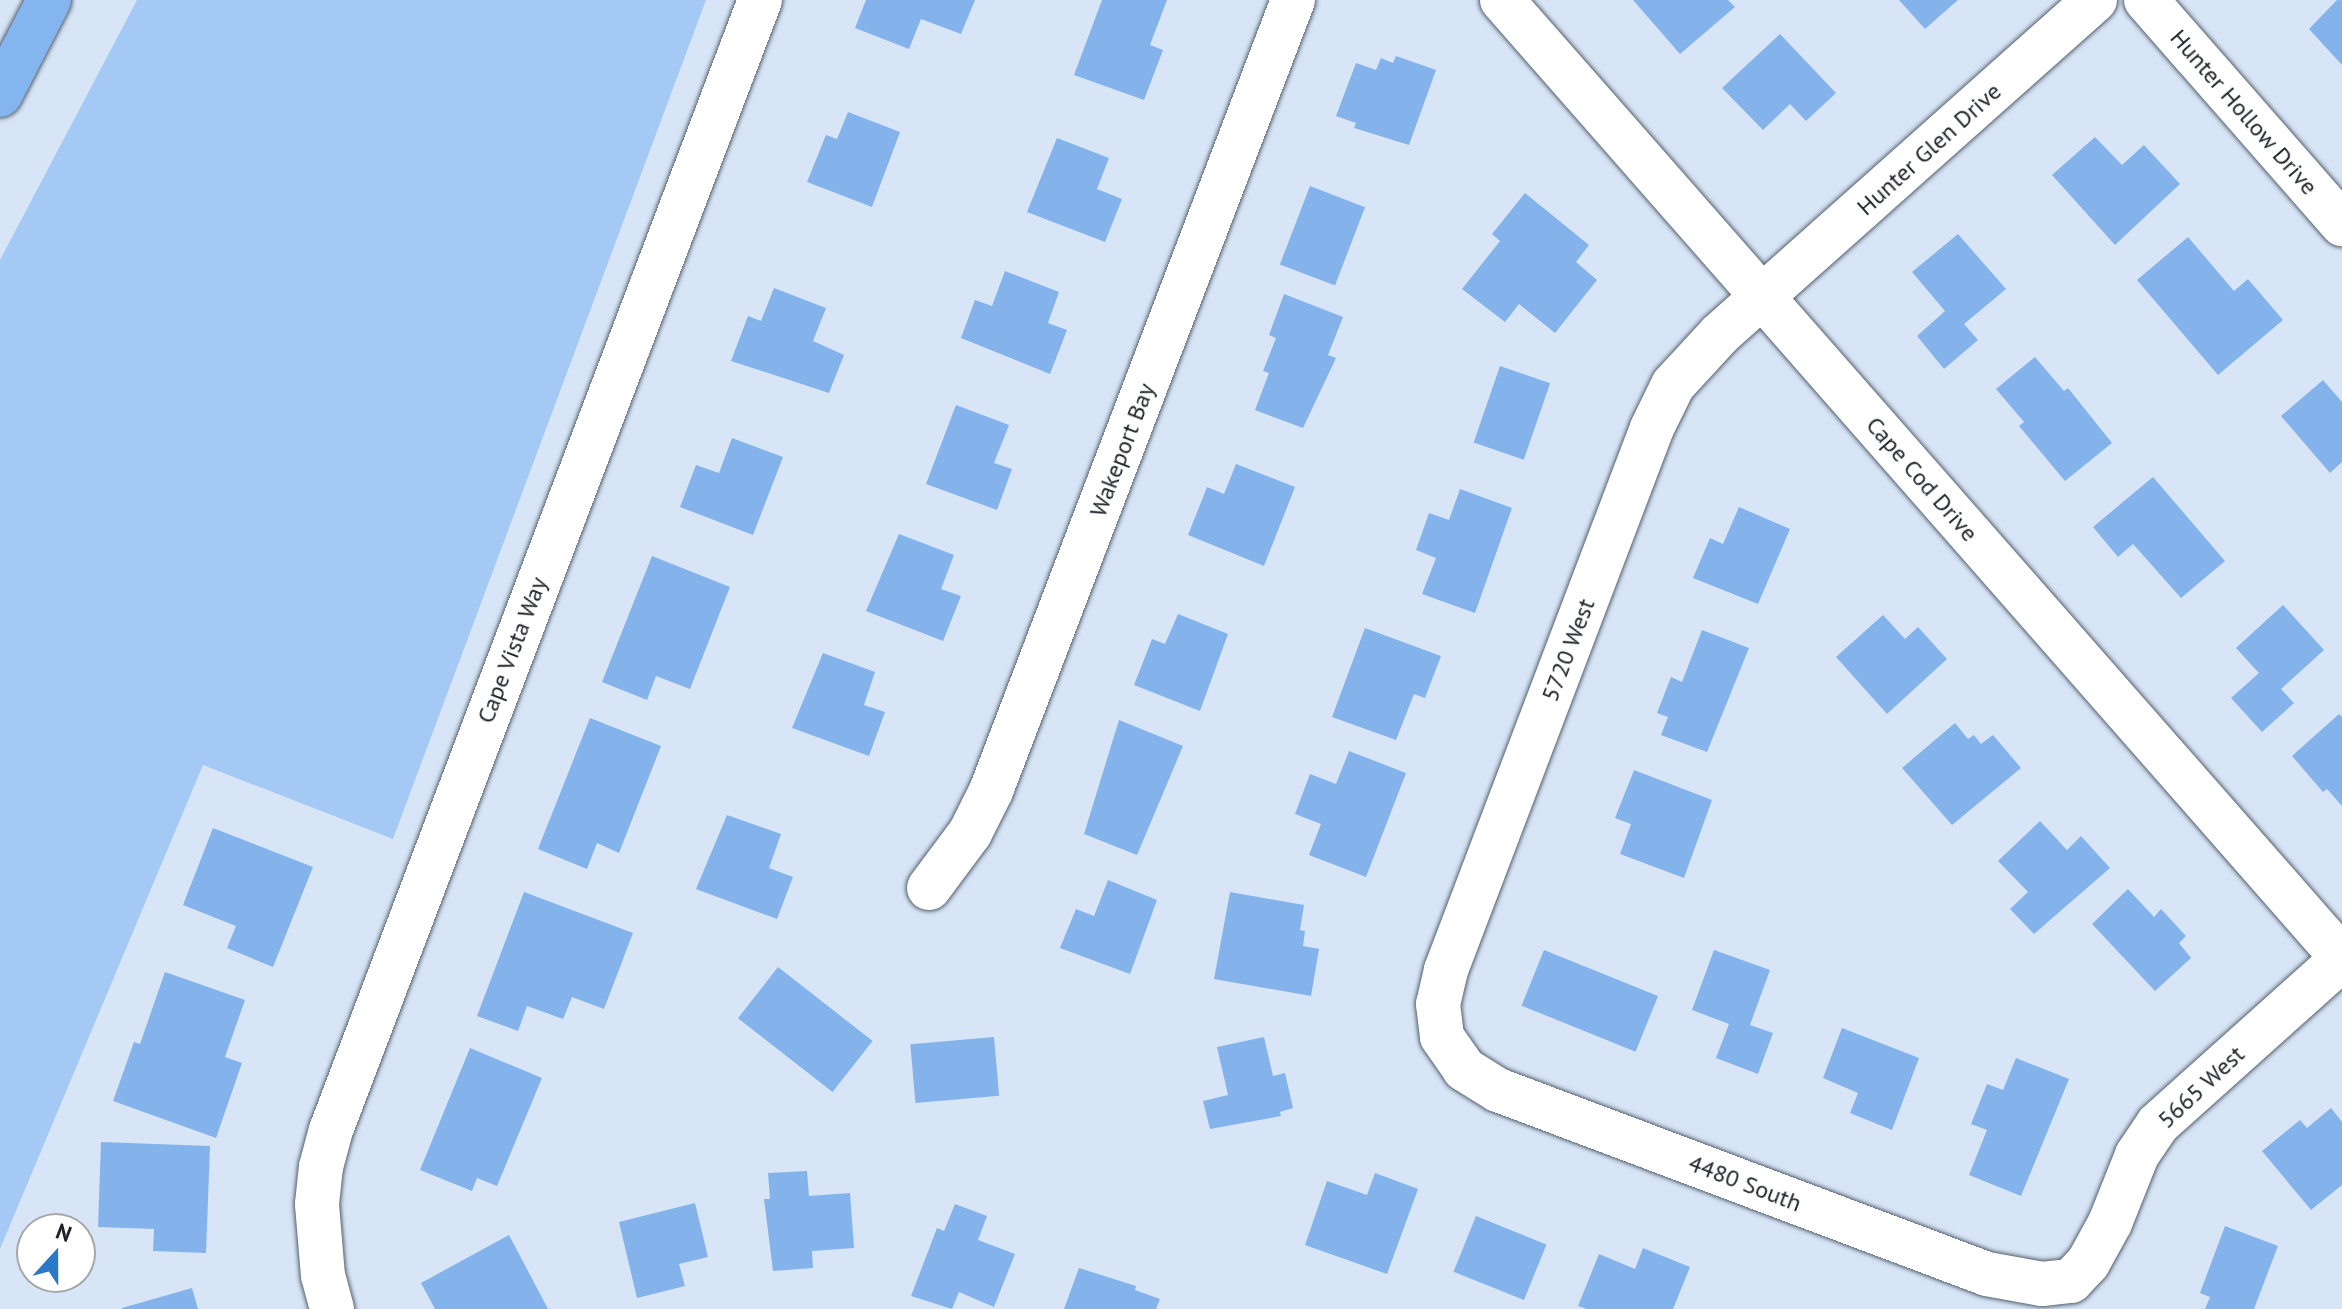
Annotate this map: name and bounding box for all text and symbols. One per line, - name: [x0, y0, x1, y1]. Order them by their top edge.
- street label: Hunter Hollow Drive: [2164, 23, 2324, 201]
- street label: Hunter Glen Drive: [1851, 77, 2007, 221]
- street label: Wakeport Bay: [1083, 379, 1161, 521]
- street label: Cape Cod Drive: [1860, 411, 1984, 547]
- street label: Cape Vista Way: [471, 572, 553, 728]
- street label: 5720 West: [1535, 594, 1601, 706]
- street label: 5665 West: [2152, 1040, 2250, 1134]
- street label: 4480 South: [1685, 1148, 1805, 1218]
- north arrow: [16, 1213, 96, 1293]
- text: N: [52, 1217, 76, 1248]

